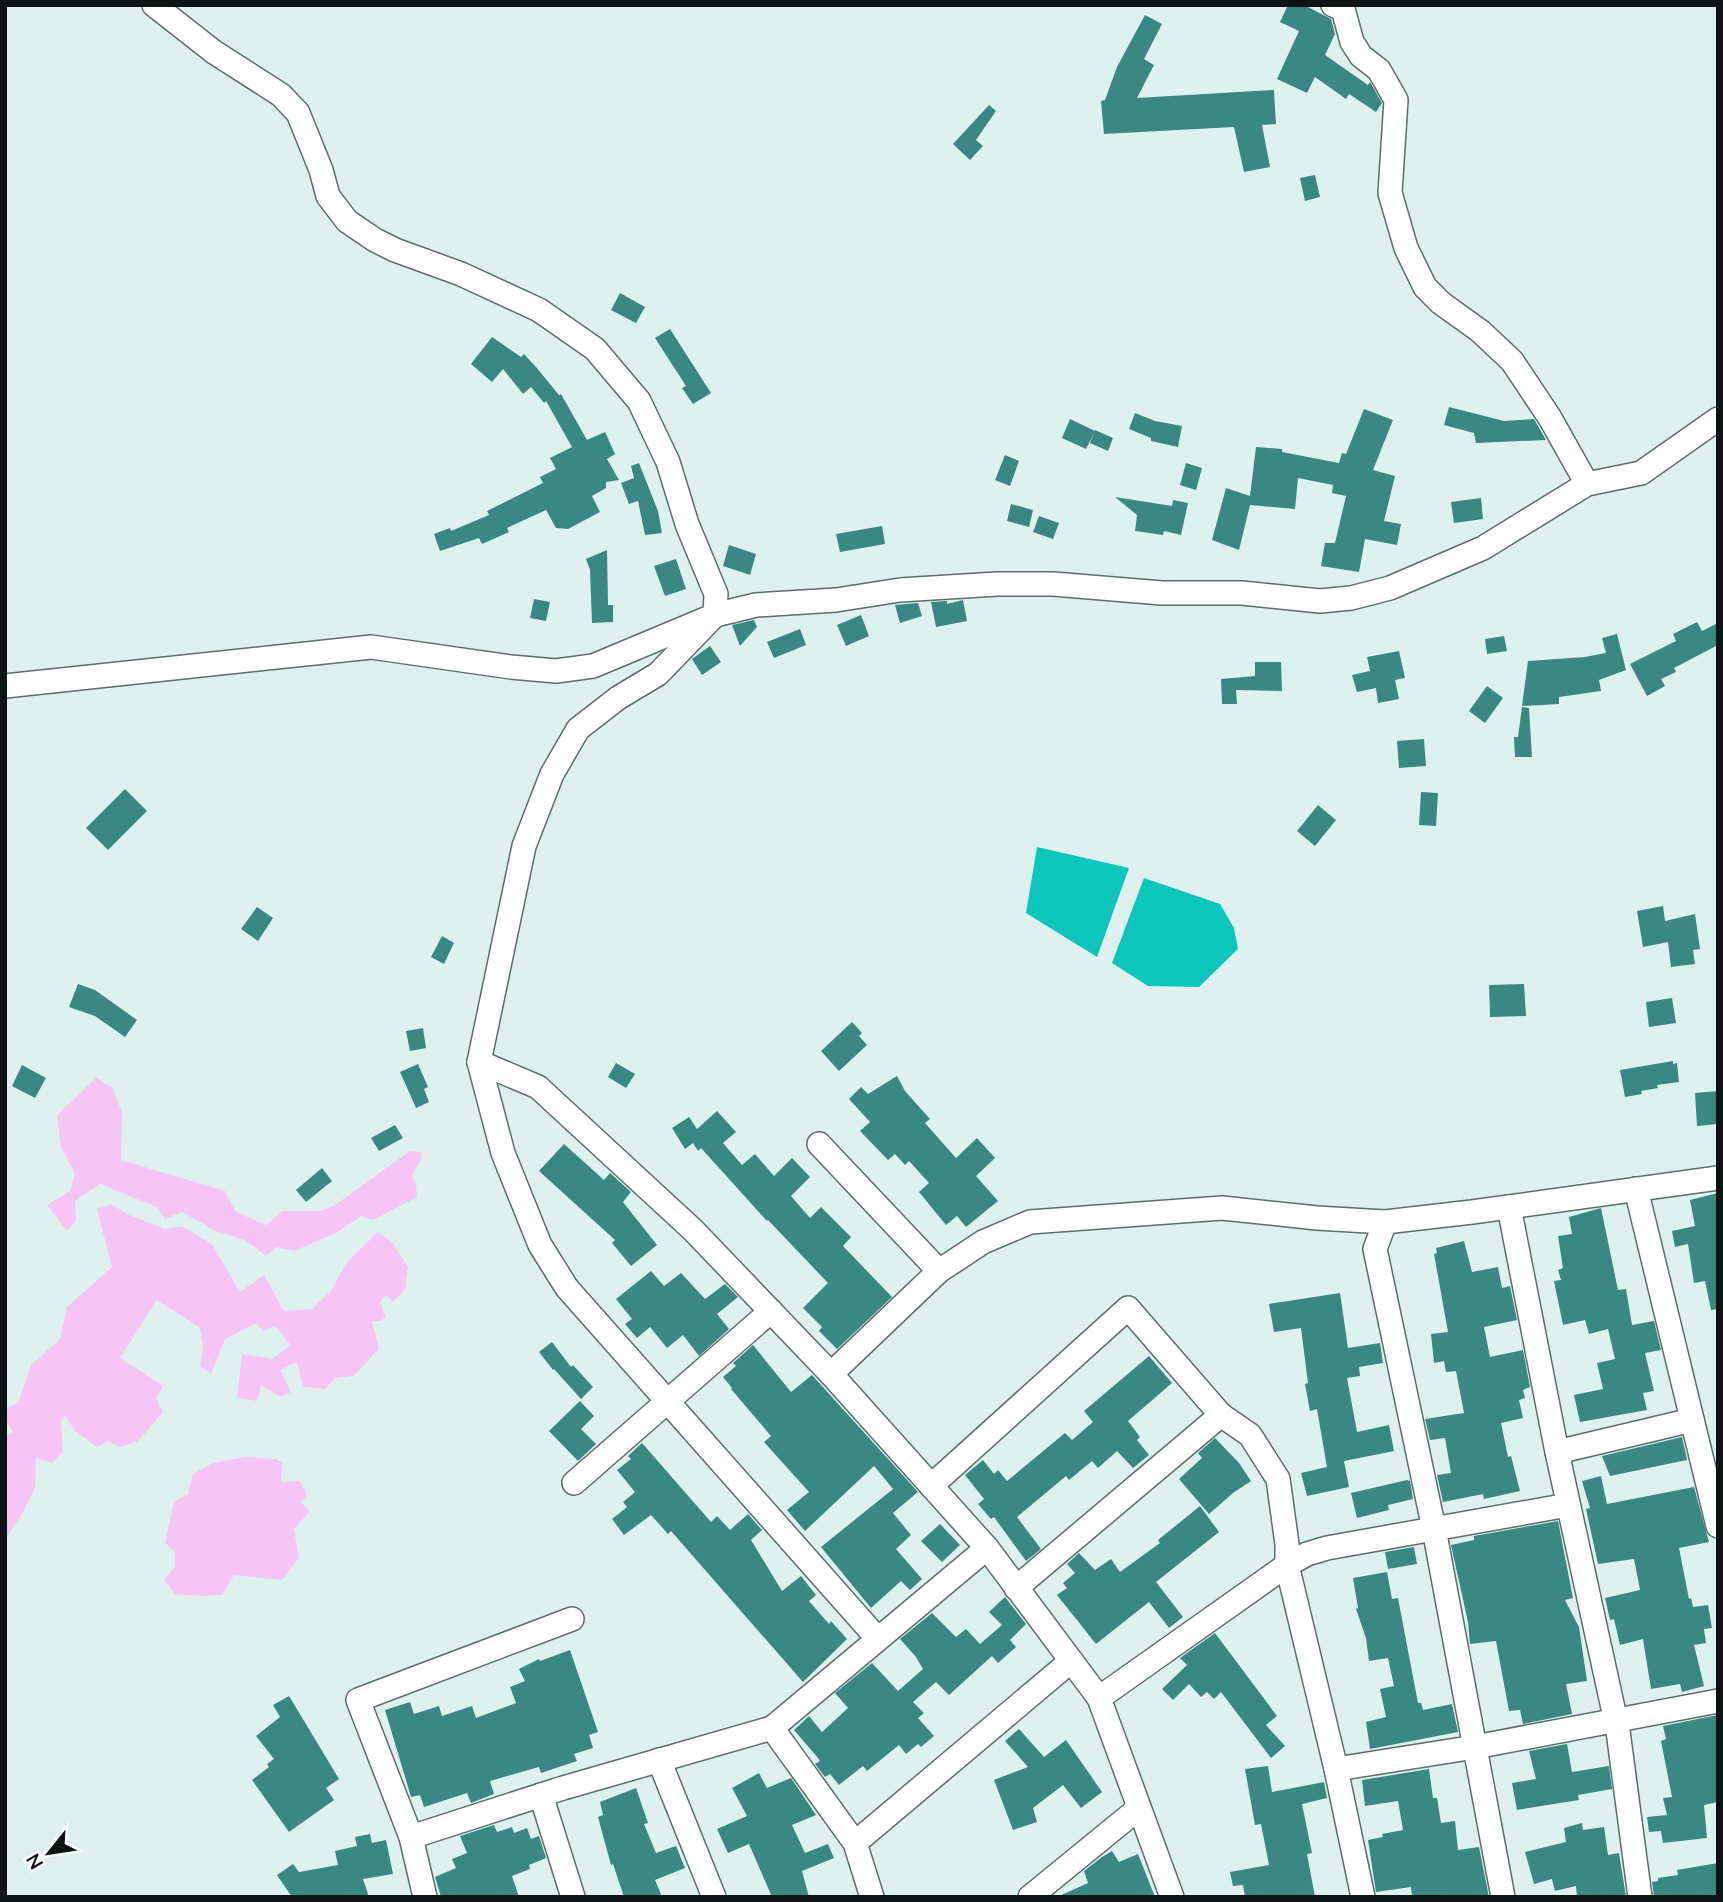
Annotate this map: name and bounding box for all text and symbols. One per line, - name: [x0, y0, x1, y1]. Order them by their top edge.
- north arrow: [14, 1818, 84, 1888]
- text: N: [20, 1848, 50, 1874]

